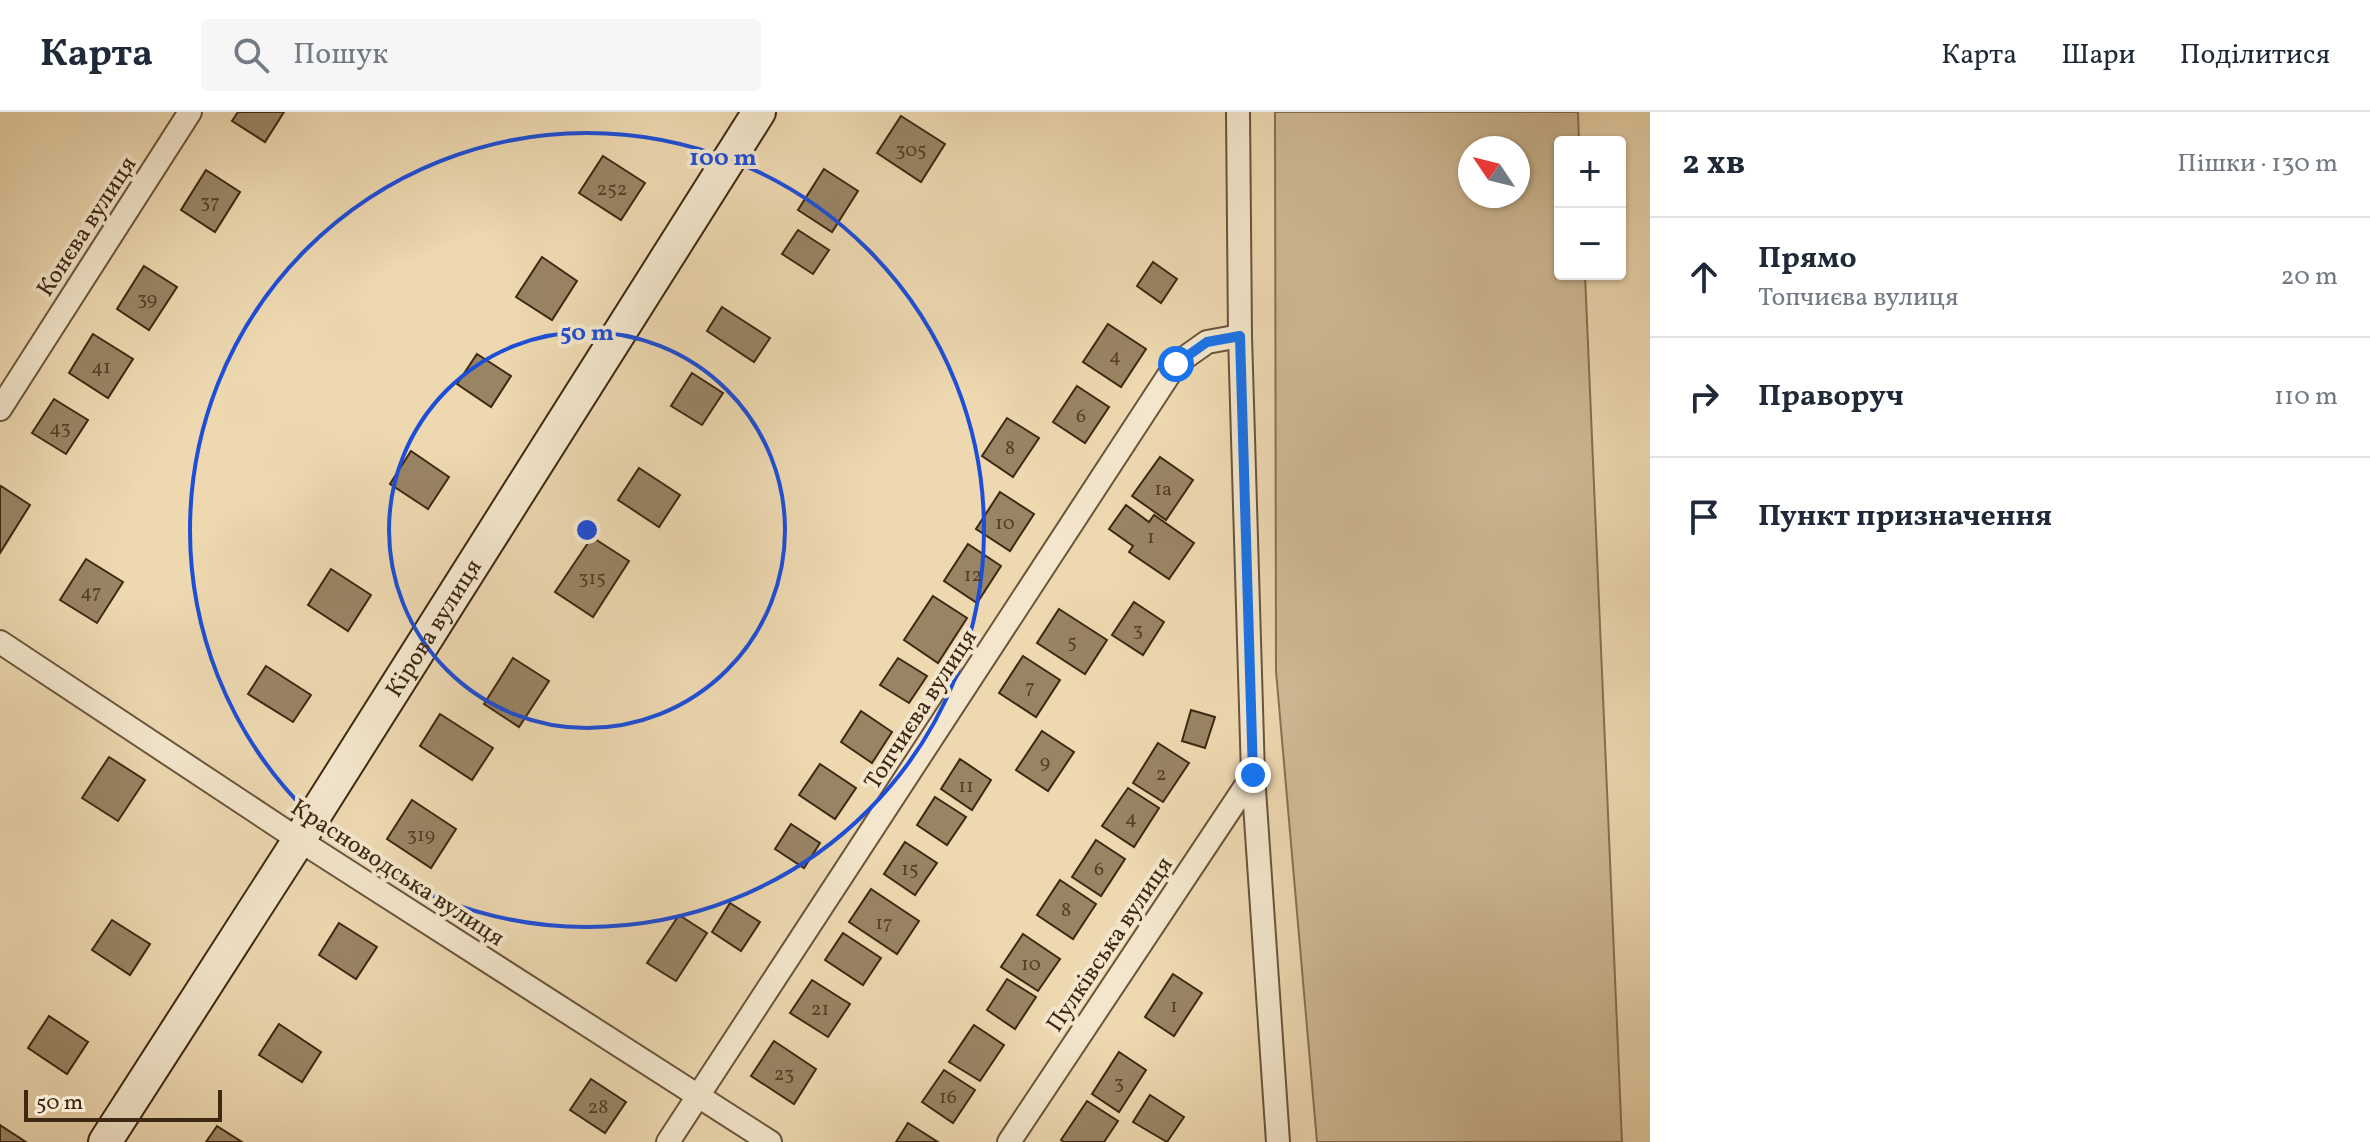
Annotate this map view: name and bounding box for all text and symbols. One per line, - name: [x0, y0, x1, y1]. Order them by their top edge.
- search box: [201, 19, 761, 91]
- text: Карта: [40, 29, 153, 82]
- icon: search: [229, 33, 273, 77]
- text: Пошук: [293, 34, 388, 76]
- text: Карта: [1941, 36, 2017, 75]
- text: Шари: [2061, 36, 2136, 75]
- text: Поділитися: [2180, 36, 2330, 75]
- north arrow: [1458, 136, 1530, 208]
- map controls: [1554, 136, 1626, 280]
- button: +: [1554, 136, 1626, 208]
- house number: 305: [895, 137, 927, 165]
- text: 2 хв: [1682, 141, 1745, 188]
- text: 100 m: [689, 142, 757, 176]
- text: Пішки · 130 m: [2177, 146, 2338, 182]
- street label: Конєва вулиця: [30, 150, 146, 304]
- house number: 252: [596, 176, 628, 204]
- house number: 37: [200, 189, 220, 217]
- button: −: [1554, 208, 1626, 280]
- text: Прямо: [1758, 238, 1857, 280]
- icon: ahead: [1682, 255, 1726, 299]
- text: 20 m: [2280, 259, 2338, 295]
- text: Топчиєва вулиця: [1758, 280, 1958, 316]
- house number: 39: [137, 286, 157, 314]
- text: 50 m: [560, 317, 614, 351]
- house number: 4: [1109, 343, 1121, 371]
- route start: [1158, 346, 1194, 382]
- house number: 41: [91, 354, 111, 382]
- icon: right: [1682, 375, 1726, 419]
- text: Праворуч: [1758, 376, 1904, 418]
- text: 110 m: [2274, 379, 2338, 415]
- house number: 6: [1076, 403, 1086, 431]
- house number: 43: [49, 415, 71, 443]
- house number: 8: [1005, 435, 1015, 463]
- house number: 1а: [1154, 476, 1172, 504]
- icon: arrive: [1682, 495, 1726, 539]
- text: Пункт призначення: [1758, 496, 2052, 538]
- house number: 10: [995, 510, 1015, 538]
- centre of rings: [573, 516, 601, 544]
- house number: 1: [1147, 524, 1155, 552]
- street label: Кірова вулиця: [378, 553, 491, 705]
- house number: 12: [964, 562, 982, 590]
- house number: 315: [578, 565, 606, 593]
- house number: 47: [80, 579, 102, 607]
- house number: 3: [1133, 617, 1143, 645]
- street label: Топчиєва вулиця: [857, 623, 986, 797]
- house number: 5: [1067, 629, 1077, 657]
- house number: 7: [1025, 674, 1035, 702]
- house number: 9: [1040, 749, 1050, 777]
- route end: [1235, 757, 1271, 793]
- house number: 2: [1156, 761, 1166, 789]
- house number: 11: [958, 773, 974, 801]
- street label: Красноводська вулиця: [283, 792, 511, 956]
- house number: 4: [1125, 805, 1137, 833]
- house number: 319: [407, 822, 435, 850]
- street label: Пулківська вулиця: [1039, 851, 1182, 1040]
- house number: 15: [901, 856, 919, 884]
- house number: 6: [1094, 856, 1104, 884]
- house number: 8: [1061, 897, 1071, 925]
- house number: 17: [875, 910, 893, 938]
- house number: 10: [1021, 951, 1041, 979]
- house number: 1: [1170, 993, 1178, 1021]
- house number: 21: [811, 996, 829, 1024]
- house number: 23: [774, 1061, 794, 1089]
- house number: 3: [1114, 1070, 1124, 1098]
- house number: 16: [939, 1084, 957, 1112]
- scale bar: [24, 1086, 222, 1122]
- text: 50 m: [36, 1088, 83, 1119]
- house number: 28: [588, 1094, 608, 1122]

